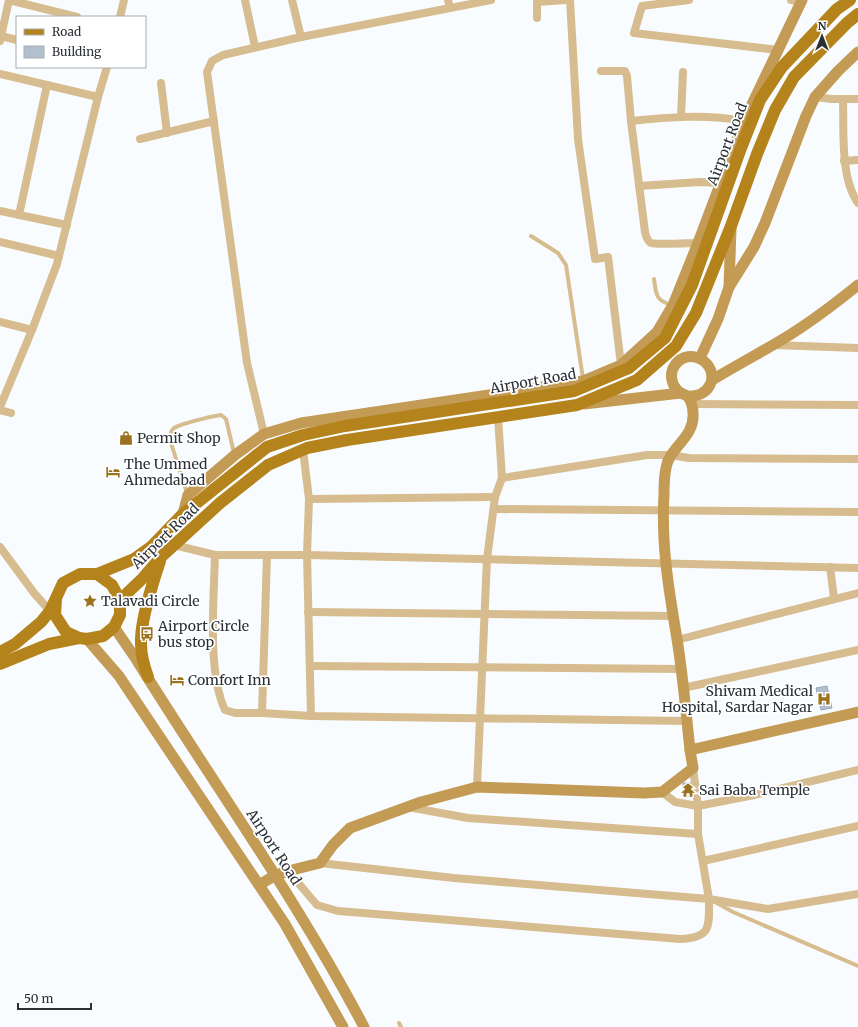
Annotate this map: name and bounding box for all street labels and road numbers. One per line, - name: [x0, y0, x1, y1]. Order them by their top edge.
- street label: Airport Road: [703, 100, 751, 189]
- street label: Airport Road: [488, 364, 578, 398]
- street label: Airport Road: [127, 499, 203, 573]
- street label: Airport Road: [242, 805, 306, 889]

